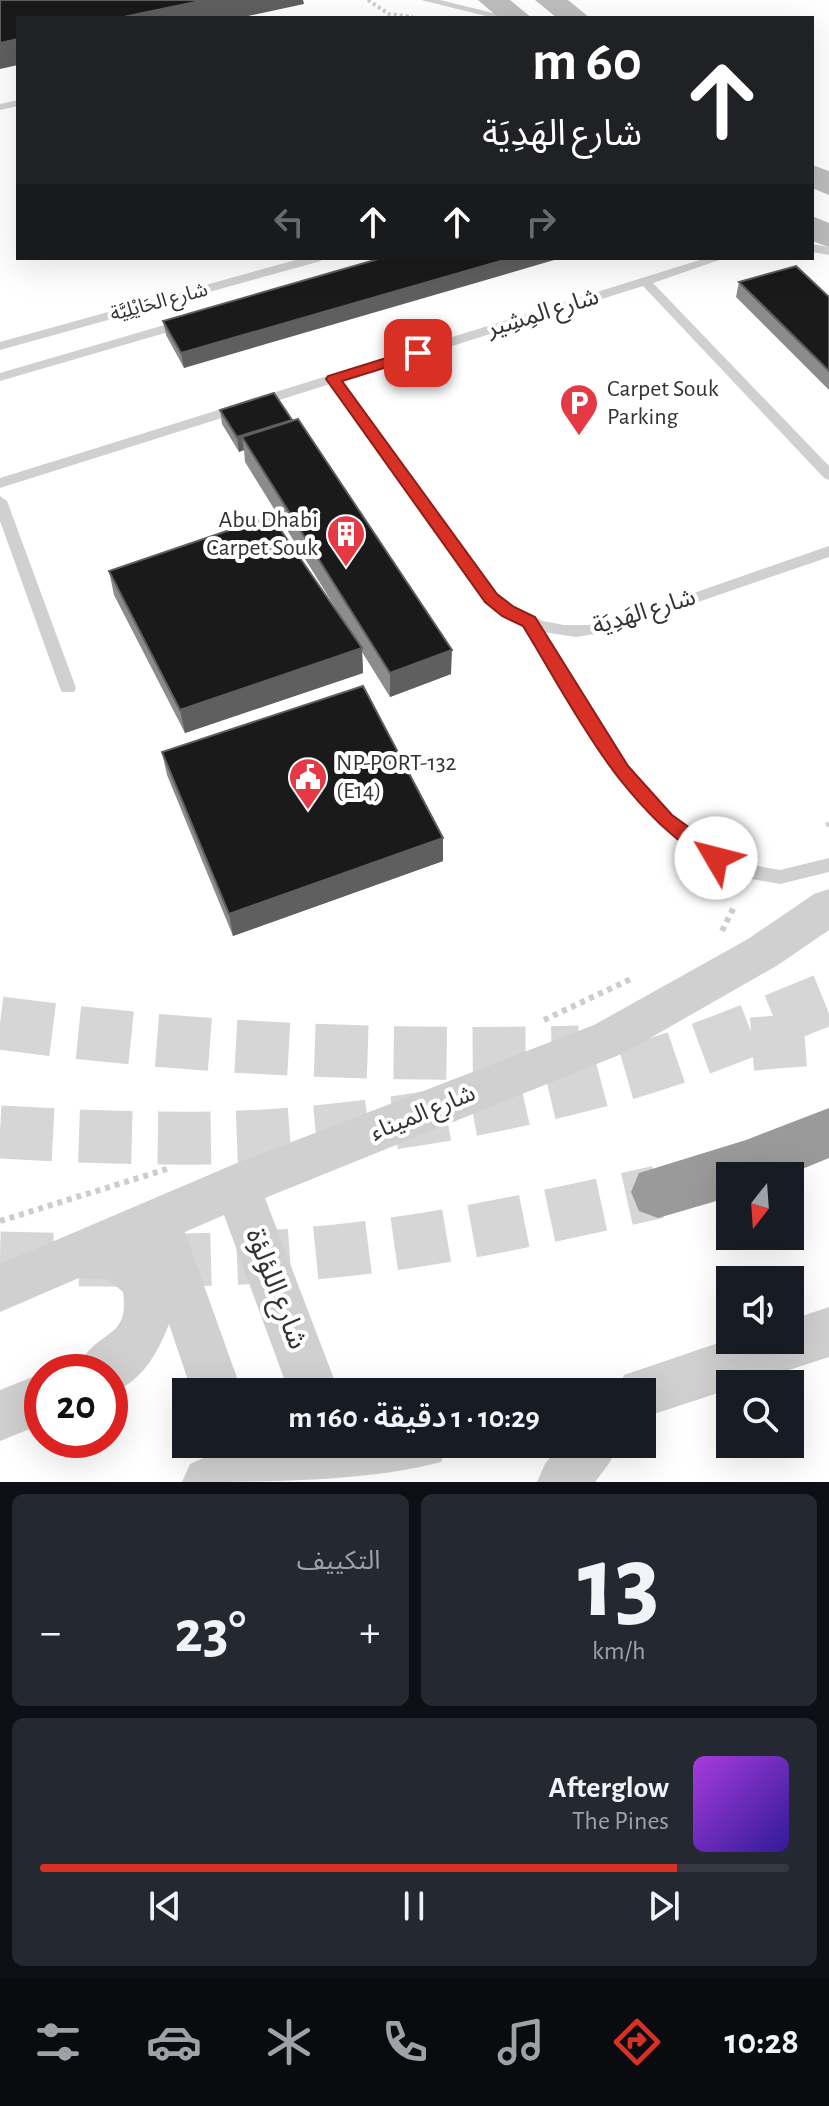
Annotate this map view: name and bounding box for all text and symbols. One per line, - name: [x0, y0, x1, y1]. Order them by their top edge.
- text: 60 m: [532, 34, 642, 90]
- icon: ahead: [670, 48, 774, 152]
- text: شارع الهَدِيَة: [482, 116, 642, 152]
- icon: left: [267, 200, 311, 244]
- icon: ahead: [351, 200, 395, 244]
- icon: ahead: [435, 200, 479, 244]
- icon: right: [519, 200, 563, 244]
- street label: شارع الحَايْلِيَّة: [108, 279, 211, 328]
- street label: شارع المِشِير: [483, 285, 603, 345]
- pin: [384, 319, 452, 387]
- icon: arrive: [396, 331, 440, 375]
- place label: Carpet Souk Parking: [607, 377, 719, 429]
- parking icon: Carpet Souk Parking: [558, 382, 600, 437]
- place label: Abu Dhabi Carpet Souk: [206, 508, 318, 560]
- building icon: Abu Dhabi Carpet Souk: [325, 513, 367, 568]
- street label: شارع الهَدِيَة: [590, 585, 700, 643]
- place label: NP-PORT-132 (E14): [336, 751, 457, 803]
- public building icon: NP-PORT-132 (E14): [287, 756, 329, 811]
- position arrow: [674, 816, 758, 900]
- street label: شارع الميناء: [367, 1081, 480, 1149]
- north arrow: [716, 1162, 804, 1250]
- map controls: [716, 1162, 804, 1458]
- street label: شارع اللؤلؤة: [236, 1225, 312, 1355]
- button: sound: [716, 1266, 804, 1354]
- speed limit sign: 20: [24, 1354, 128, 1458]
- button: search: [716, 1370, 804, 1458]
- text: 10:29 · 1 دقيقة · 160 m: [288, 1403, 540, 1433]
- text: 13: [578, 1532, 660, 1636]
- text: التكييف: [297, 1548, 381, 1574]
- text: 23°: [174, 1603, 246, 1663]
- text: −: [40, 1611, 61, 1655]
- text: +: [359, 1611, 380, 1655]
- text: km/h: [592, 1638, 646, 1664]
- text: Afterglow: [548, 1773, 669, 1803]
- text: The Pines: [572, 1808, 669, 1834]
- icon: previous: [143, 1884, 187, 1928]
- icon: pause: [392, 1884, 436, 1928]
- icon: next: [642, 1884, 686, 1928]
- icon: filters: [30, 2014, 86, 2070]
- icon: car: [146, 2014, 202, 2070]
- icon: climate: [261, 2014, 317, 2070]
- icon: phone: [377, 2014, 433, 2070]
- icon: music: [493, 2014, 549, 2070]
- icon: directions: [609, 2014, 665, 2070]
- text: 10:28: [724, 2024, 799, 2060]

